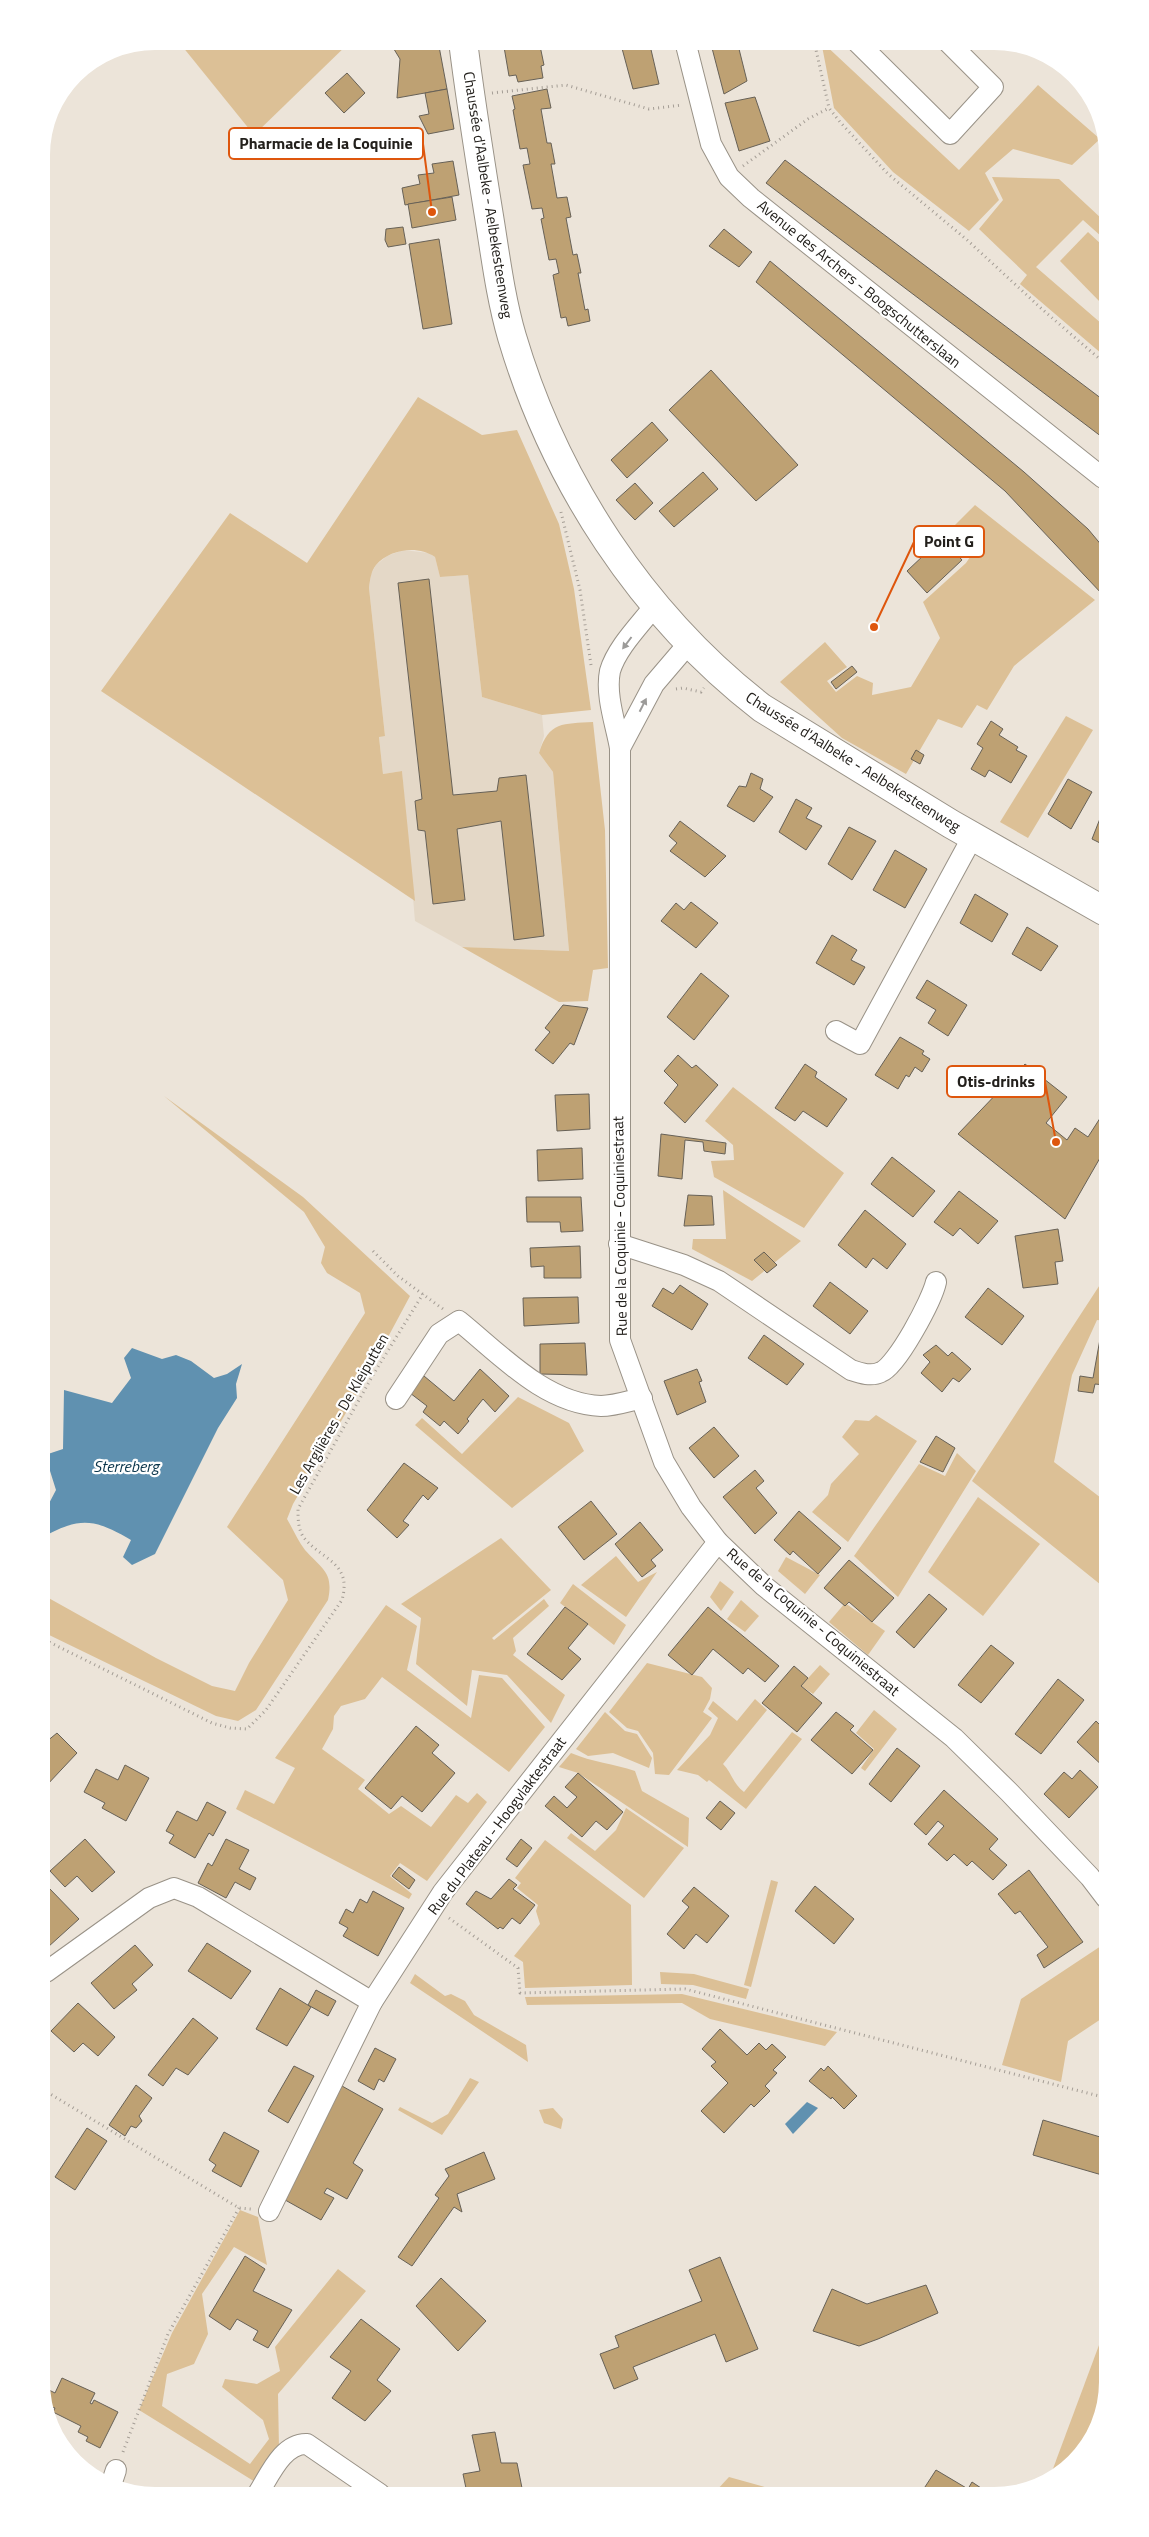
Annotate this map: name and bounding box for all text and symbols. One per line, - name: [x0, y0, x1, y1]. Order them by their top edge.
- street label: Chaussée d'Aalbeke - Aelbekesteenweg: [458, 70, 519, 320]
- callout: Pharmacie de la Coquinie: [229, 128, 423, 159]
- text: Pharmacie de la Coquinie: [239, 131, 413, 155]
- street label: Avenue des Archers - Boogschutterslaan: [752, 194, 966, 373]
- callout: Point G: [914, 526, 984, 557]
- text: Point G: [924, 529, 974, 553]
- one-way arrow: [621, 636, 632, 649]
- street label: Chaussée d'Aalbeke - Aelbekesteenweg: [741, 686, 965, 838]
- one-way arrow: [639, 698, 647, 712]
- callout: Otis-drinks: [947, 1066, 1045, 1097]
- text: Otis-drinks: [957, 1069, 1035, 1093]
- street label: Rue de la Coquinie - Coquiniestraat: [606, 1115, 633, 1336]
- street label: Les Argilières - De Kleiputten: [283, 1329, 394, 1499]
- water label: Sterreberg: [93, 1454, 161, 1478]
- street label: Rue de la Coquinie - Coquiniestraat: [722, 1542, 906, 1702]
- street label: Rue du Plateau - Hoogvlaktestraat: [422, 1731, 572, 1920]

